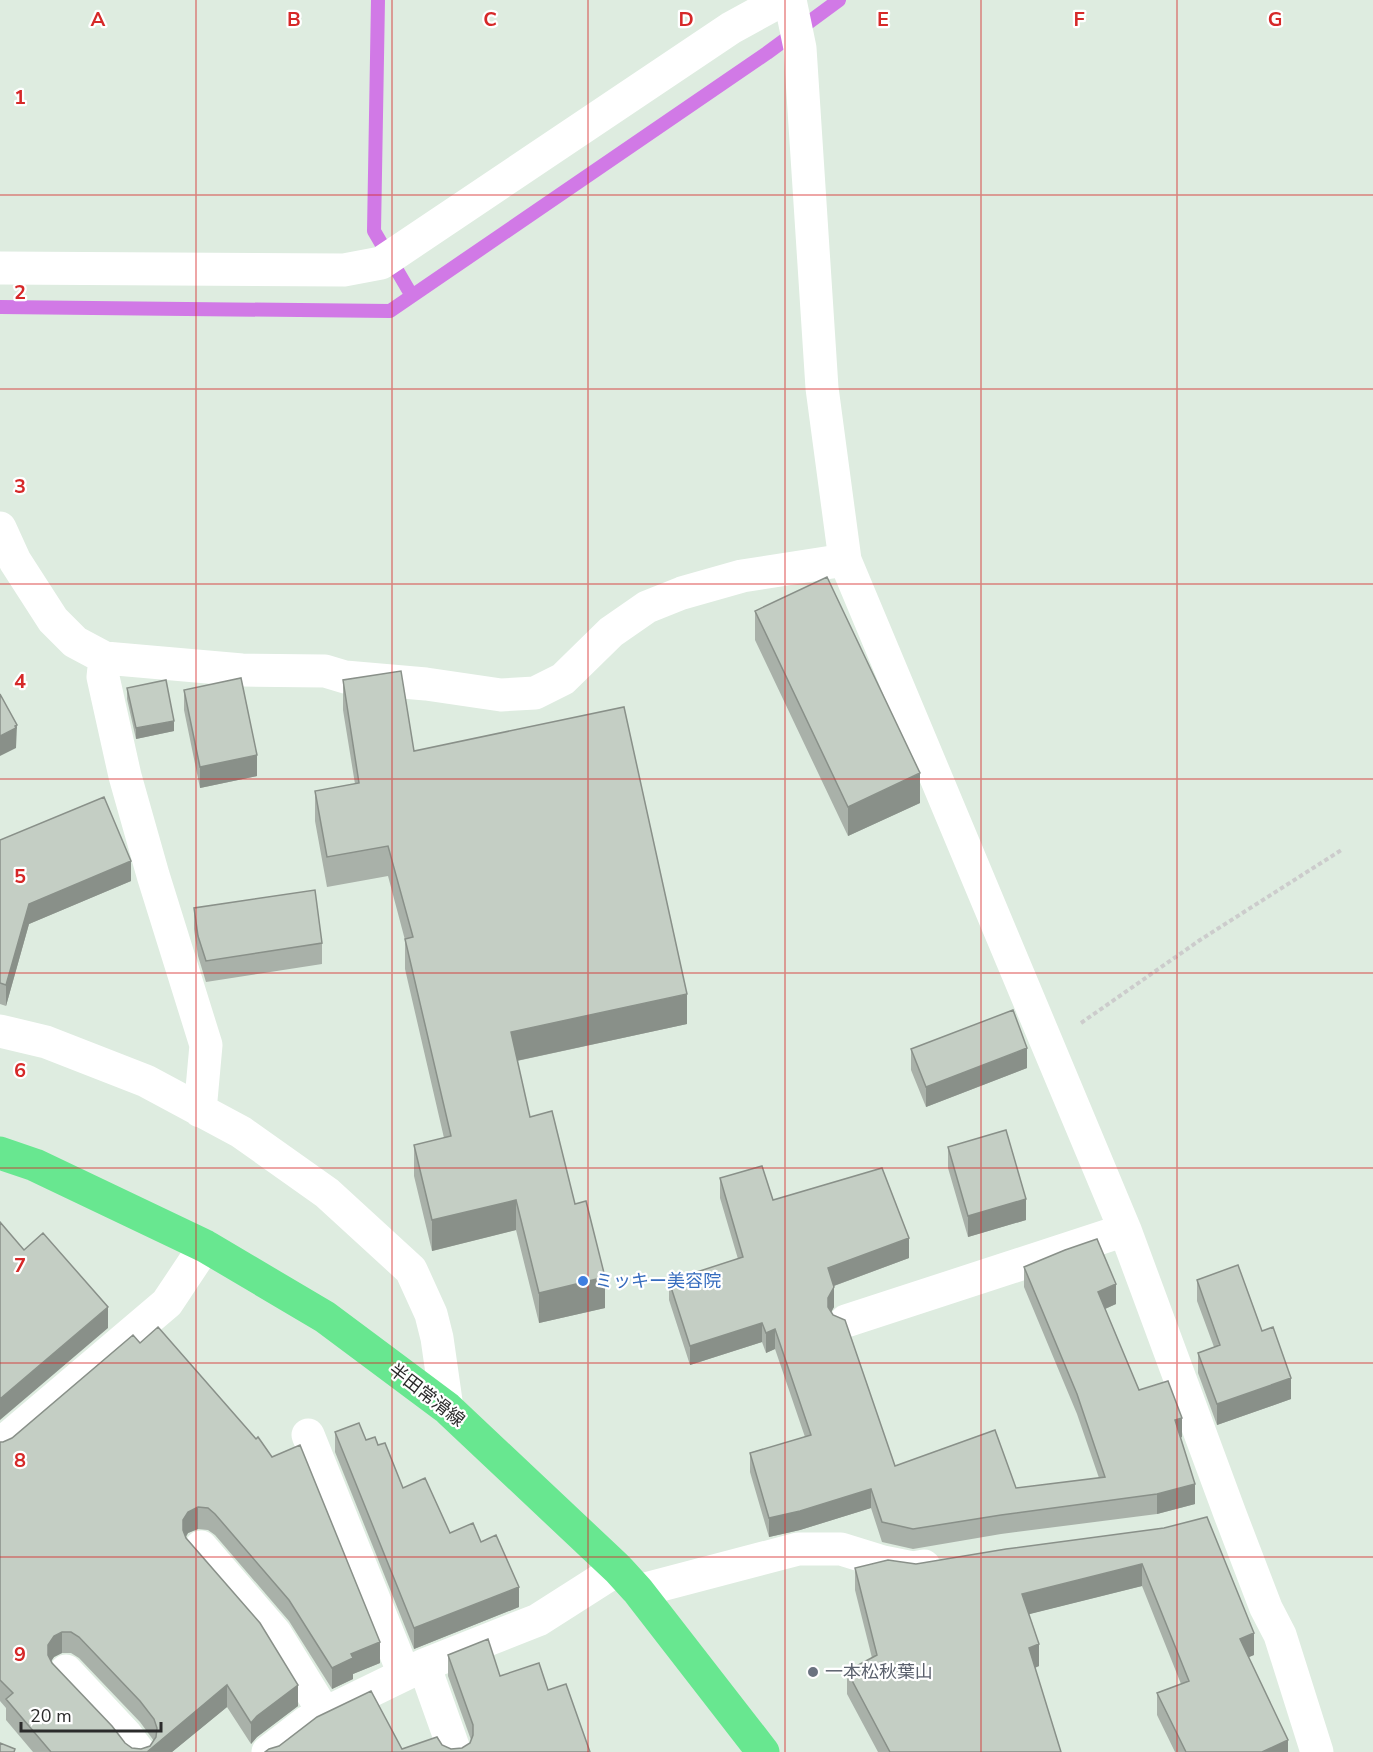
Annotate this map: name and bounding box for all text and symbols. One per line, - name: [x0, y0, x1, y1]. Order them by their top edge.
- text: A: [91, 6, 106, 33]
- text: B: [287, 6, 301, 33]
- text: C: [483, 6, 497, 33]
- text: D: [678, 6, 694, 33]
- text: E: [877, 6, 889, 33]
- text: F: [1073, 6, 1085, 33]
- text: G: [1268, 6, 1282, 33]
- text: 1: [14, 84, 26, 111]
- text: 2: [14, 279, 26, 306]
- text: 3: [14, 473, 26, 500]
- text: 4: [14, 668, 26, 695]
- text: 5: [14, 863, 26, 890]
- text: 6: [14, 1057, 26, 1084]
- text: 7: [14, 1252, 26, 1279]
- place label: ミッキー美容院: [595, 1269, 721, 1293]
- marker: ミッキー美容院: [576, 1274, 590, 1288]
- street label: 半田常滑線: [384, 1358, 470, 1432]
- text: 8: [14, 1447, 26, 1474]
- text: 9: [14, 1641, 26, 1668]
- place label: 一本松秋葉山: [825, 1660, 933, 1684]
- marker: 一本松秋葉山: [806, 1665, 820, 1679]
- scale bar: [21, 1695, 160, 1733]
- text: 20 m: [30, 1704, 72, 1728]

